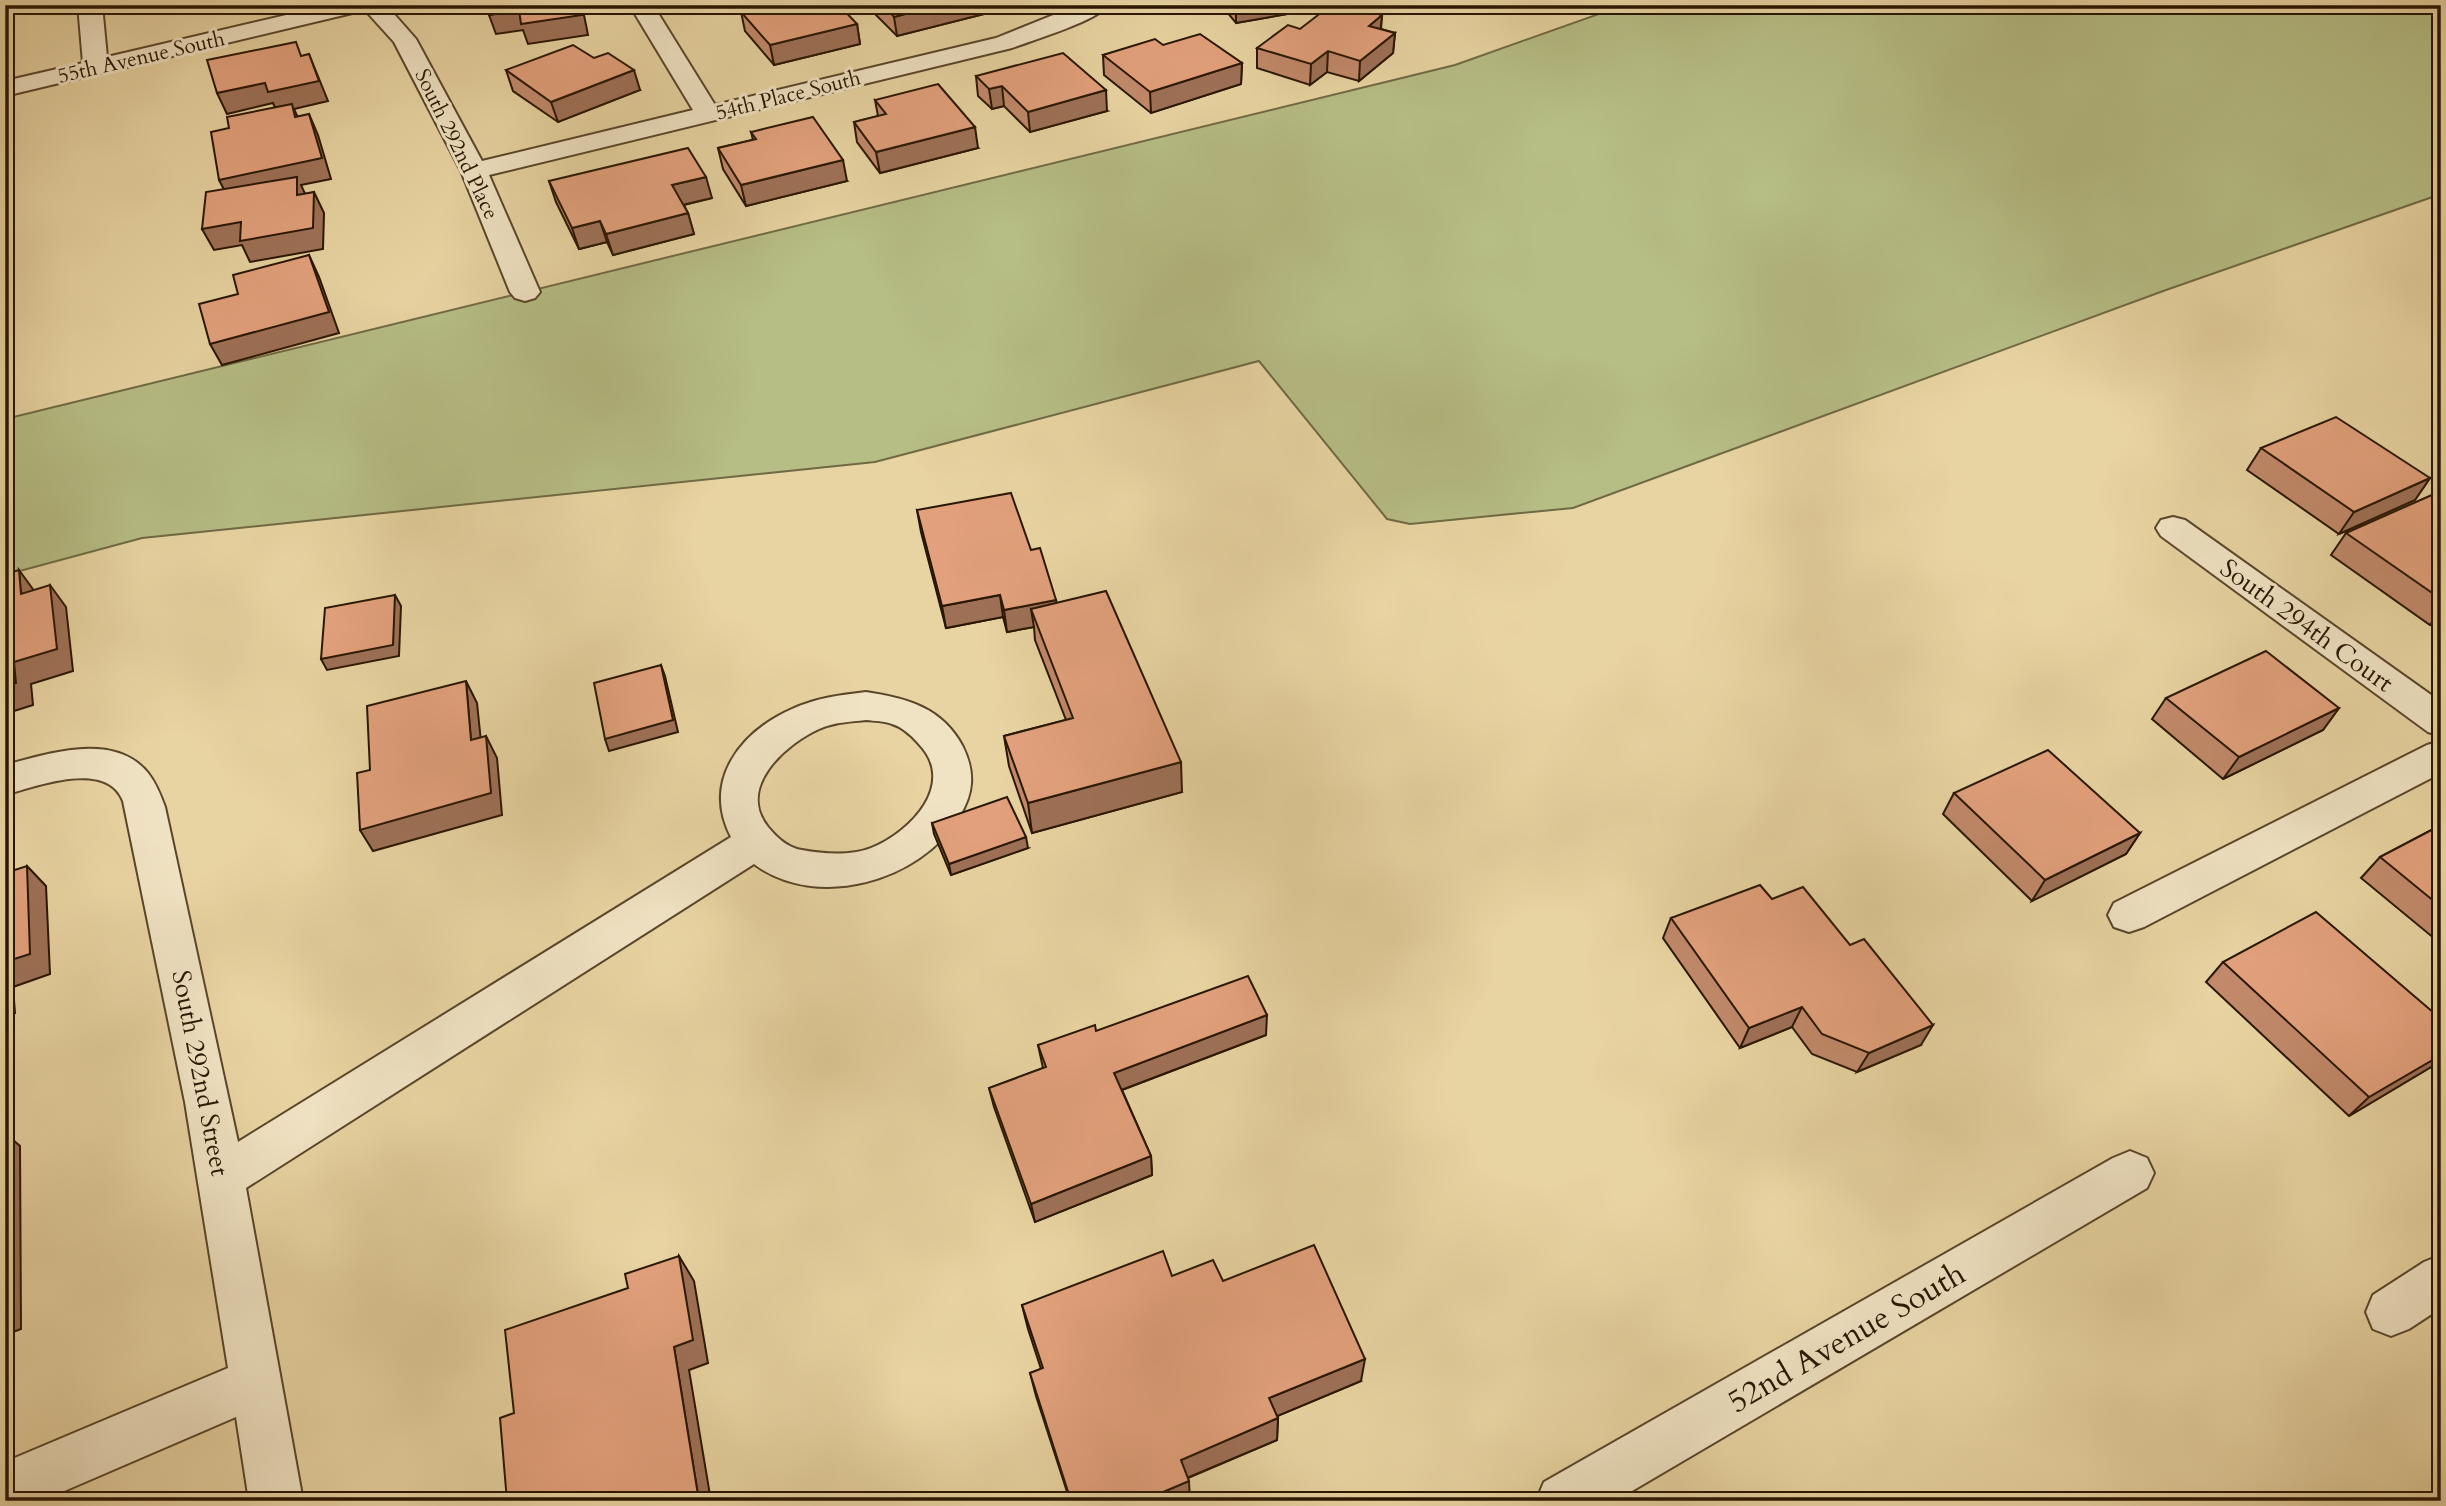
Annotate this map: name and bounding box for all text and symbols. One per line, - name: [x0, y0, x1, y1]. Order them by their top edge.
- street label: 55th Avenue South: [55, 24, 228, 91]
- street label: 54th Place South: [713, 63, 864, 128]
- street label: South 292nd Place: [408, 64, 506, 224]
- street label: South 294th Court: [2213, 551, 2400, 700]
- street label: South 292nd Street: [163, 967, 238, 1179]
- street label: 52nd Avenue South: [1720, 1252, 1974, 1424]

